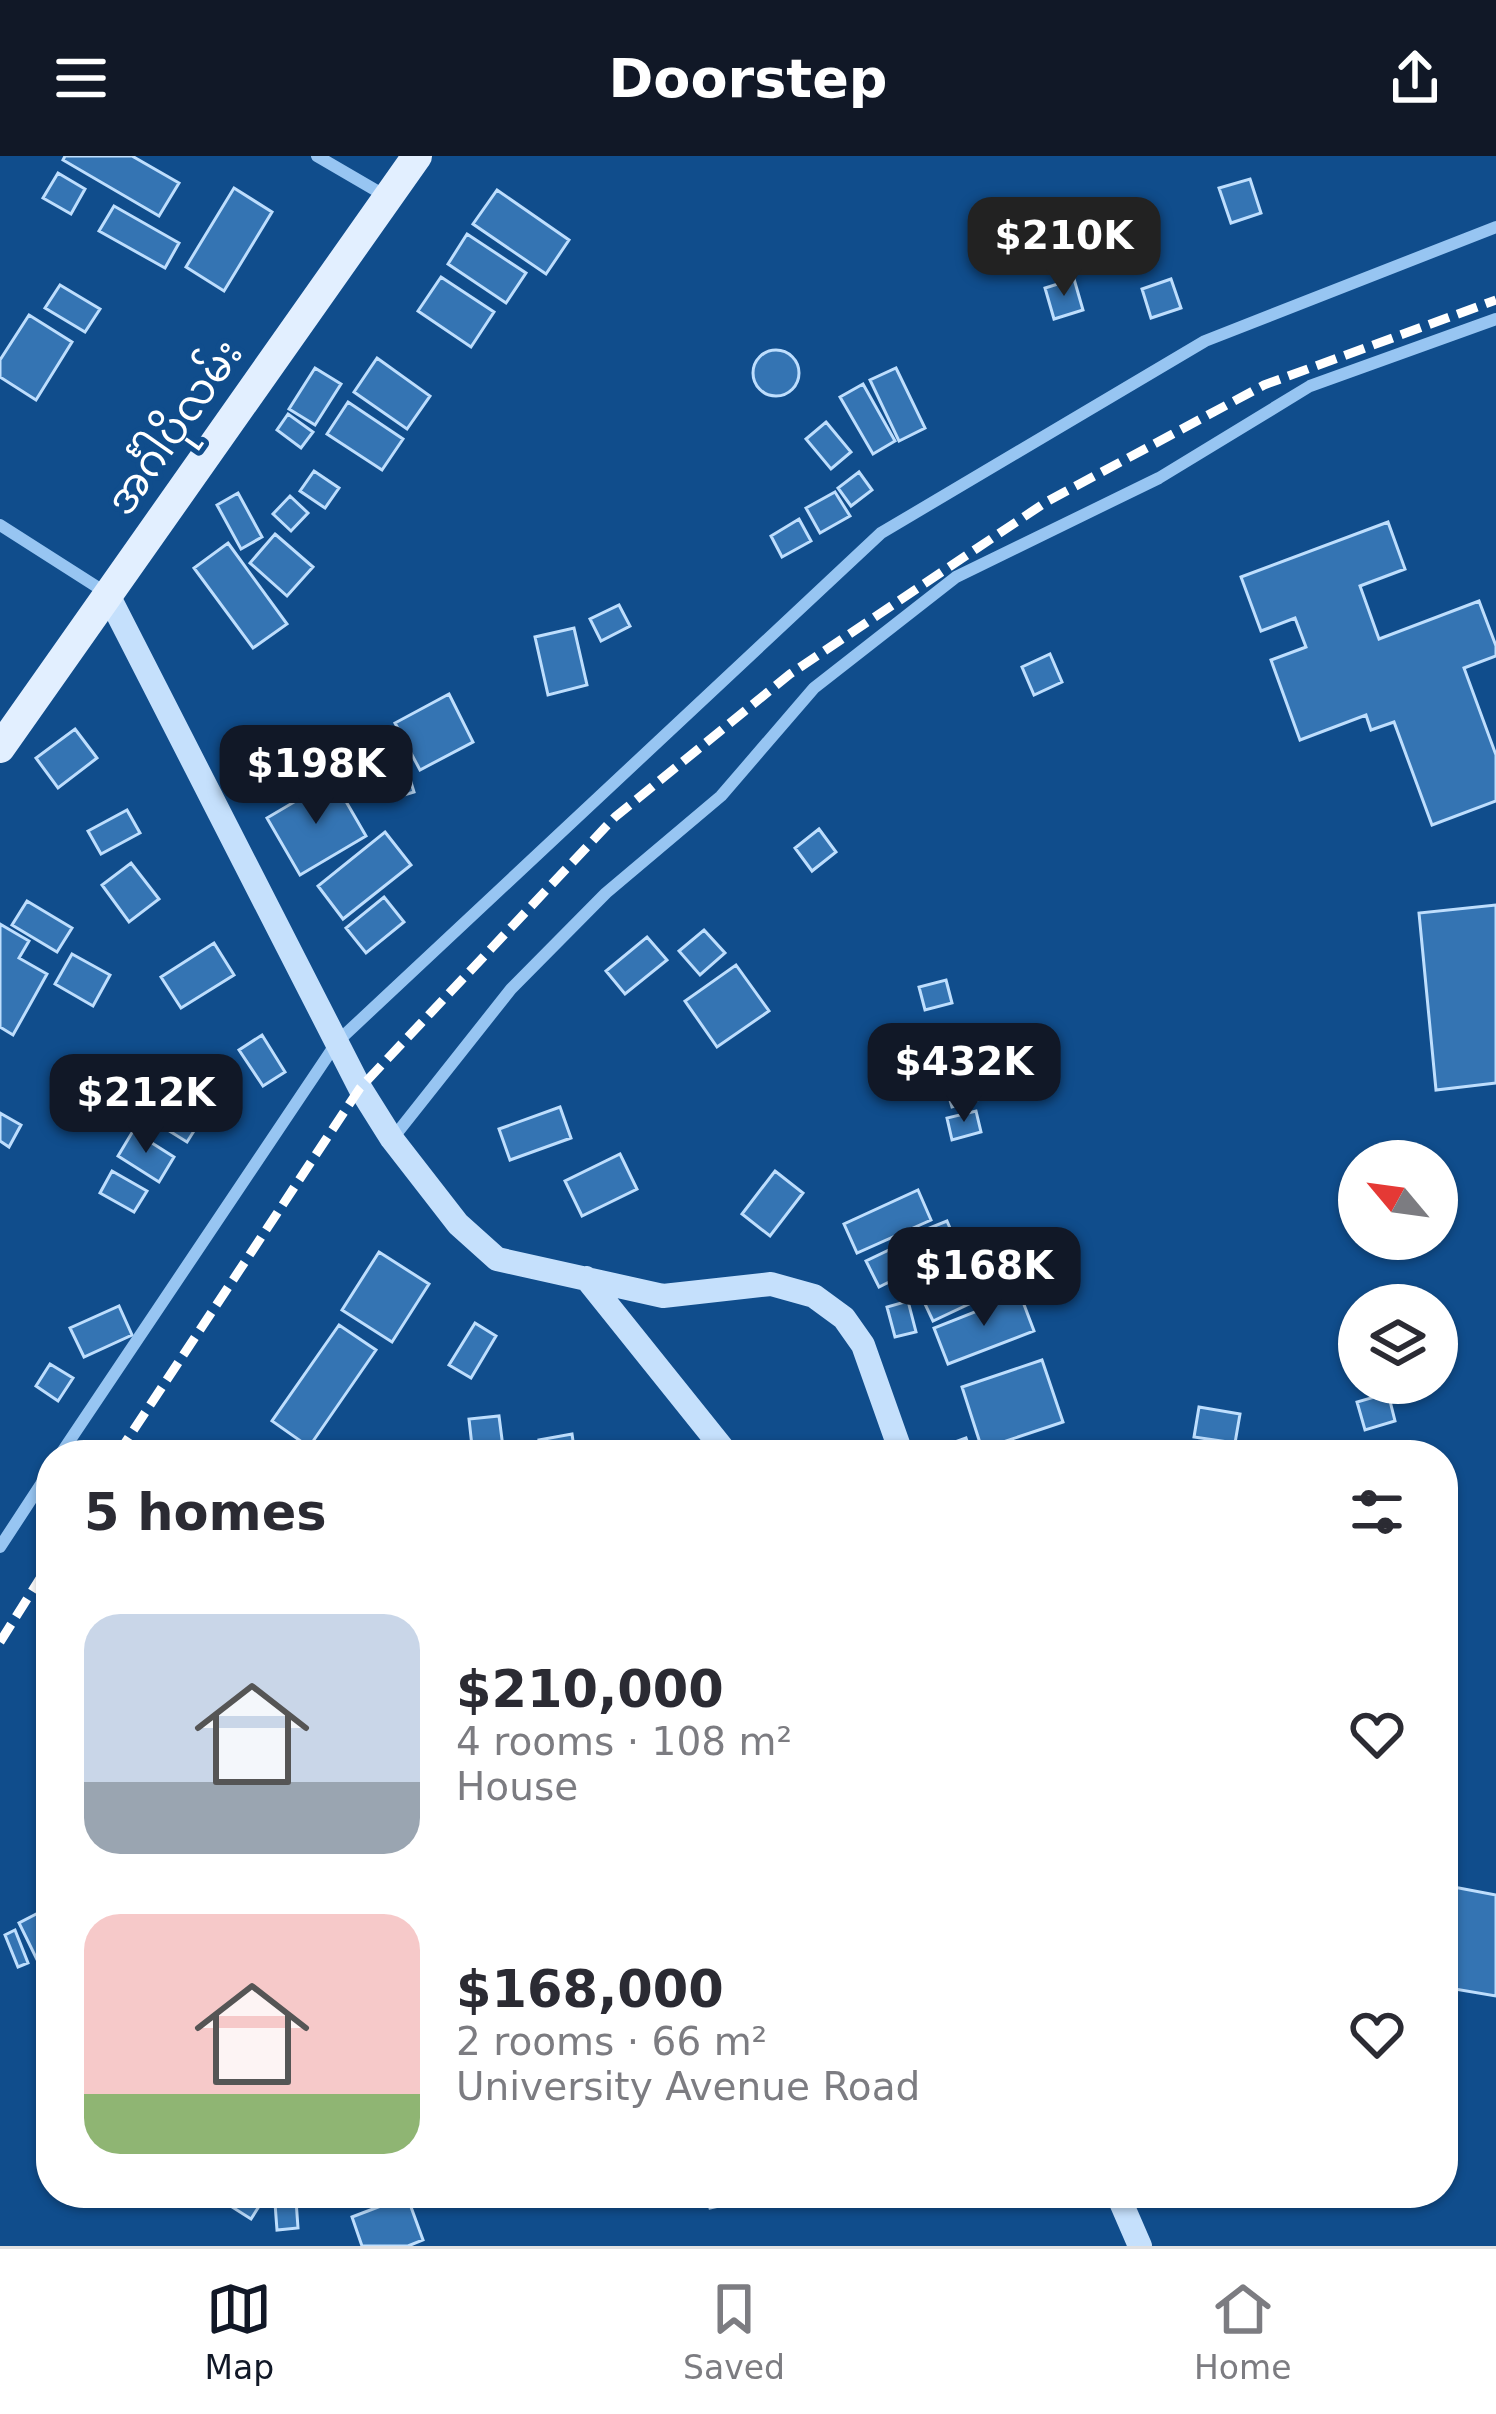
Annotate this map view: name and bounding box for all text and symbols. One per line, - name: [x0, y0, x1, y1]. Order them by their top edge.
- icon: menu: [48, 45, 114, 111]
- icon: share: [1382, 45, 1448, 111]
- text: Doorstep: [609, 47, 887, 110]
- pin: $210K: [980, 197, 1148, 299]
- text: $210K: [995, 213, 1133, 258]
- street label: အင်္ဂါပိုလမ်း: [93, 328, 260, 530]
- pin: $198K: [232, 725, 400, 827]
- text: $198K: [247, 741, 385, 786]
- pin: $432K: [880, 1023, 1048, 1125]
- text: $432K: [895, 1039, 1033, 1084]
- pin: $212K: [62, 1054, 230, 1156]
- text: $212K: [77, 1070, 215, 1115]
- north arrow: [1338, 1140, 1458, 1260]
- map controls: [1338, 1140, 1458, 1404]
- pin: $168K: [900, 1227, 1068, 1329]
- text: $168K: [915, 1243, 1053, 1288]
- button: layers: [1338, 1284, 1458, 1404]
- icon: filters: [1344, 1479, 1410, 1545]
- text: 5 homes: [84, 1483, 327, 1542]
- text: $210,000: [456, 1660, 724, 1719]
- icon: home: [180, 1662, 324, 1806]
- icon: heart: [1344, 1701, 1410, 1767]
- text: 4 rooms · 108 m²: [456, 1719, 792, 1764]
- text: House: [456, 1764, 578, 1809]
- text: $168,000: [456, 1960, 724, 2019]
- icon: home: [180, 1962, 324, 2106]
- icon: heart: [1344, 2001, 1410, 2067]
- text: 2 rooms · 66 m²: [456, 2019, 767, 2064]
- text: University Avenue Road: [456, 2064, 920, 2109]
- tab: Map: [204, 2276, 274, 2387]
- tab: Saved: [683, 2276, 785, 2387]
- tab: Home: [1194, 2276, 1291, 2387]

